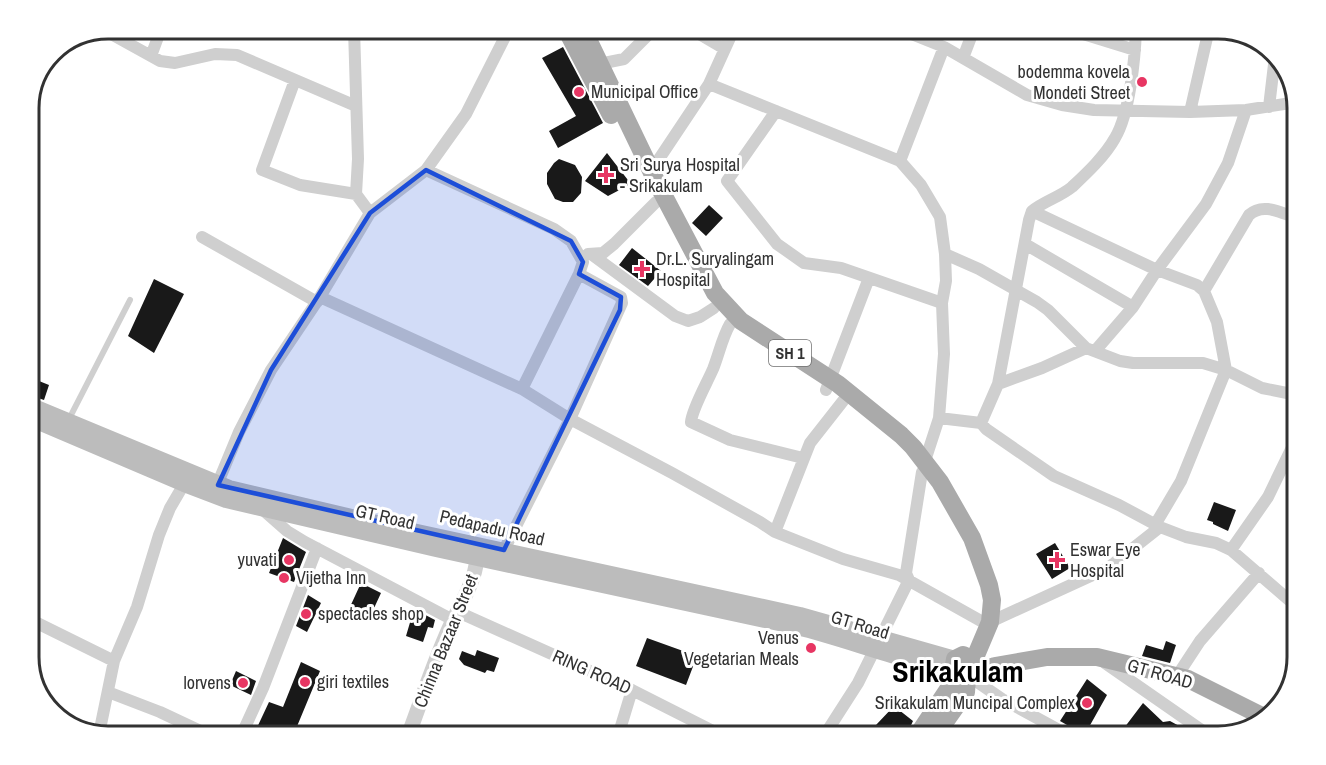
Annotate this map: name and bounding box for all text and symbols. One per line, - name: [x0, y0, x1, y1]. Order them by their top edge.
- place label: bodemma kovela Mondeti Street: [1018, 59, 1130, 105]
- marker: bodemma kovela Mondeti Street: [1135, 75, 1149, 89]
- place label: Municipal Office: [591, 79, 698, 104]
- marker: Municipal Office: [572, 85, 586, 99]
- place label: Sri Surya Hospital - Srikakulam: [620, 152, 740, 198]
- marker: Sri Surya Hospital - Srikakulam: [597, 166, 615, 184]
- place label: Dr.L. Suryalingam Hospital: [656, 246, 774, 292]
- marker: Dr.L. Suryalingam Hospital: [633, 260, 651, 278]
- road number: SH 1: [769, 340, 811, 366]
- street label: GT Road: [353, 498, 417, 535]
- street label: Pedapadu Road: [437, 503, 547, 552]
- place label: Eswar Eye Hospital: [1070, 537, 1141, 583]
- place label: yuvati: [238, 547, 277, 572]
- marker: Eswar Eye Hospital: [1048, 551, 1066, 569]
- marker: yuvati: [282, 553, 296, 567]
- place label: Vijetha Inn: [296, 565, 366, 590]
- street label: Chinna Bazaar Street: [407, 570, 484, 711]
- marker: Vijetha Inn: [277, 571, 291, 585]
- place label: spectacles shop: [318, 601, 424, 626]
- street label: GT Road: [828, 604, 892, 645]
- marker: spectacles shop: [299, 607, 313, 621]
- place label: Venus Vegetarian Meals: [684, 625, 799, 671]
- marker: Venus Vegetarian Meals: [804, 641, 818, 655]
- street label: RING ROAD: [549, 643, 635, 700]
- district label: Srikakulam: [892, 651, 1024, 691]
- street label: GT ROAD: [1124, 652, 1196, 695]
- place label: giri textiles: [317, 669, 389, 694]
- place label: lorvens: [183, 670, 231, 695]
- marker: giri textiles: [298, 675, 312, 689]
- marker: lorvens: [236, 676, 250, 690]
- place label: Srikakulam Muncipal Complex: [875, 690, 1076, 715]
- marker: Srikakulam Muncipal Complex: [1080, 696, 1094, 710]

